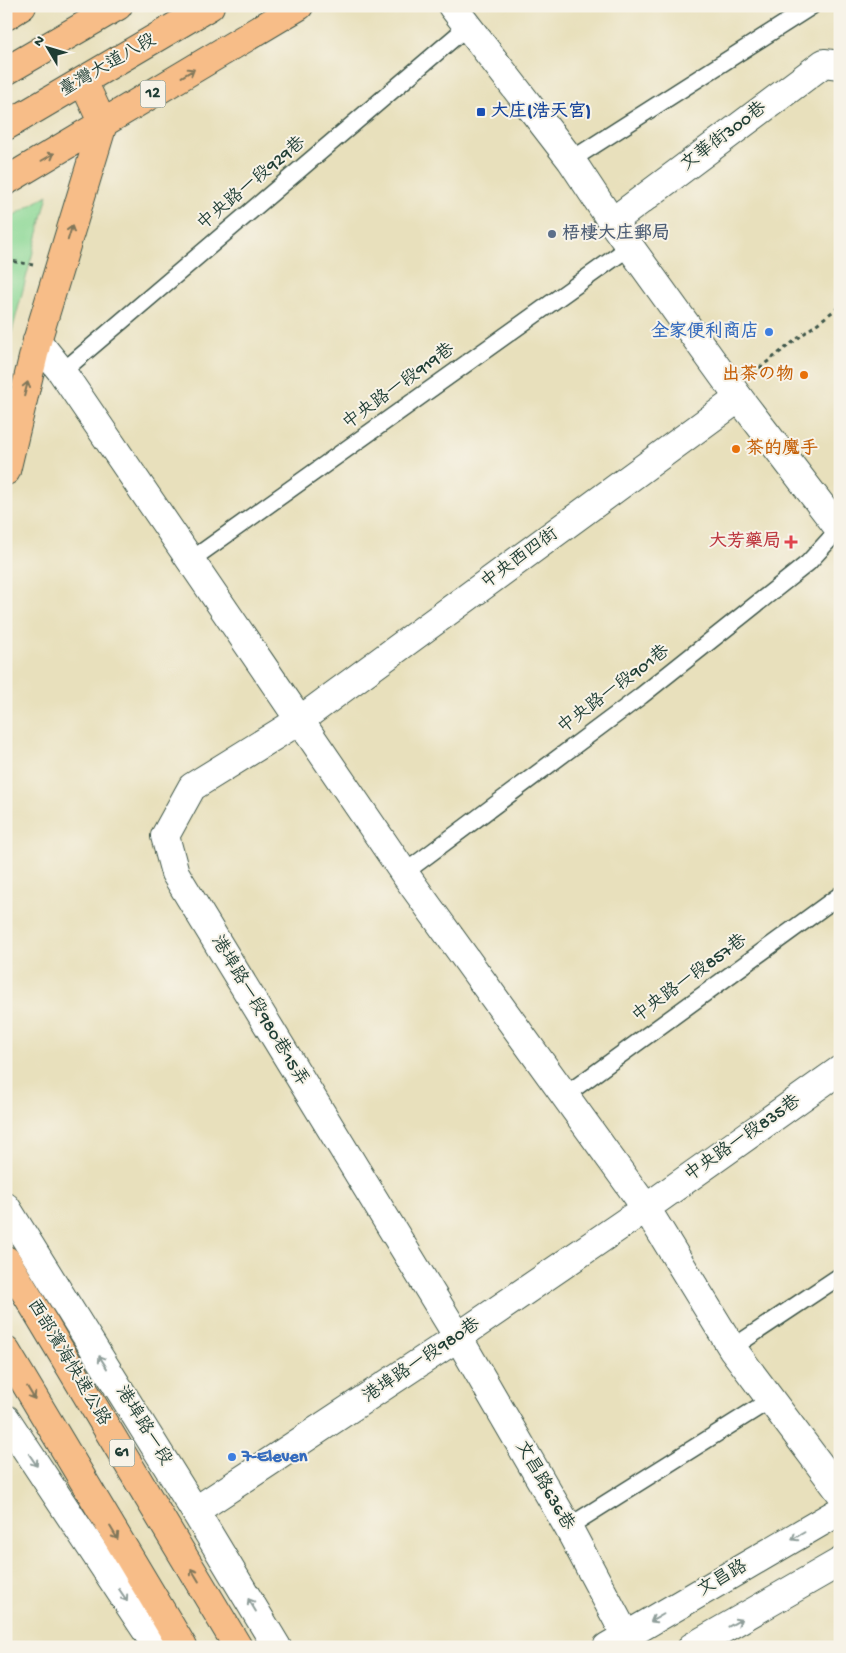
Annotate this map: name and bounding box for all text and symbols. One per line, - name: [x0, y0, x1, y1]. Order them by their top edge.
- north arrow: [22, 22, 72, 72]
- street label: 臺灣大道八段: [55, 29, 160, 102]
- text: N: [30, 33, 49, 50]
- one-way arrow: [180, 68, 194, 78]
- road number: 12: [140, 80, 166, 108]
- street label: 文華街300巷: [676, 97, 771, 176]
- place label: 大庄(浩天宮): [491, 100, 591, 123]
- marker: 大庄(浩天宮): [475, 106, 487, 118]
- street label: 中央路一段929巷: [193, 132, 310, 235]
- one-way arrow: [41, 151, 55, 161]
- place label: 梧棲大庄郵局: [562, 222, 670, 245]
- one-way arrow: [66, 225, 76, 241]
- marker: 梧棲大庄郵局: [546, 228, 558, 240]
- place label: 全家便利商店: [651, 321, 759, 343]
- marker: 全家便利商店: [763, 326, 775, 338]
- street label: 中央路一段919巷: [338, 339, 459, 435]
- place label: 出茶の物: [722, 364, 794, 386]
- marker: 出茶の物: [798, 369, 810, 381]
- one-way arrow: [22, 382, 31, 398]
- place label: 茶的魔手: [746, 438, 818, 460]
- marker: 茶的魔手: [730, 443, 742, 455]
- street label: 中央西四街: [477, 523, 563, 594]
- place label: 大芳藥局: [709, 531, 781, 553]
- marker: 大芳藥局: [785, 536, 797, 548]
- street label: 中央路一段901巷: [553, 640, 674, 739]
- street label: 中央路一段857巷: [628, 930, 751, 1028]
- street label: 港埠路一段980巷15弄: [206, 931, 313, 1090]
- street label: 中央路一段835巷: [680, 1090, 805, 1187]
- street label: 西部濱海快速公路: [22, 1295, 115, 1430]
- street label: 港埠路一段980巷: [359, 1313, 485, 1408]
- one-way arrow: [98, 1356, 108, 1370]
- street label: 港埠路一段: [110, 1382, 177, 1470]
- one-way arrow: [27, 1386, 37, 1400]
- street label: 文昌路636巷: [510, 1437, 579, 1534]
- road number: 61: [110, 1440, 134, 1466]
- place label: 7-Eleven: [241, 1447, 308, 1468]
- marker: 7-Eleven: [226, 1451, 238, 1463]
- one-way arrow: [28, 1453, 38, 1467]
- one-way arrow: [110, 1525, 120, 1539]
- one-way arrow: [791, 1531, 805, 1541]
- street label: 文昌路: [694, 1556, 752, 1602]
- one-way arrow: [189, 1568, 199, 1582]
- one-way arrow: [118, 1588, 128, 1602]
- one-way arrow: [247, 1599, 257, 1613]
- one-way arrow: [651, 1613, 665, 1623]
- one-way arrow: [727, 1618, 742, 1628]

